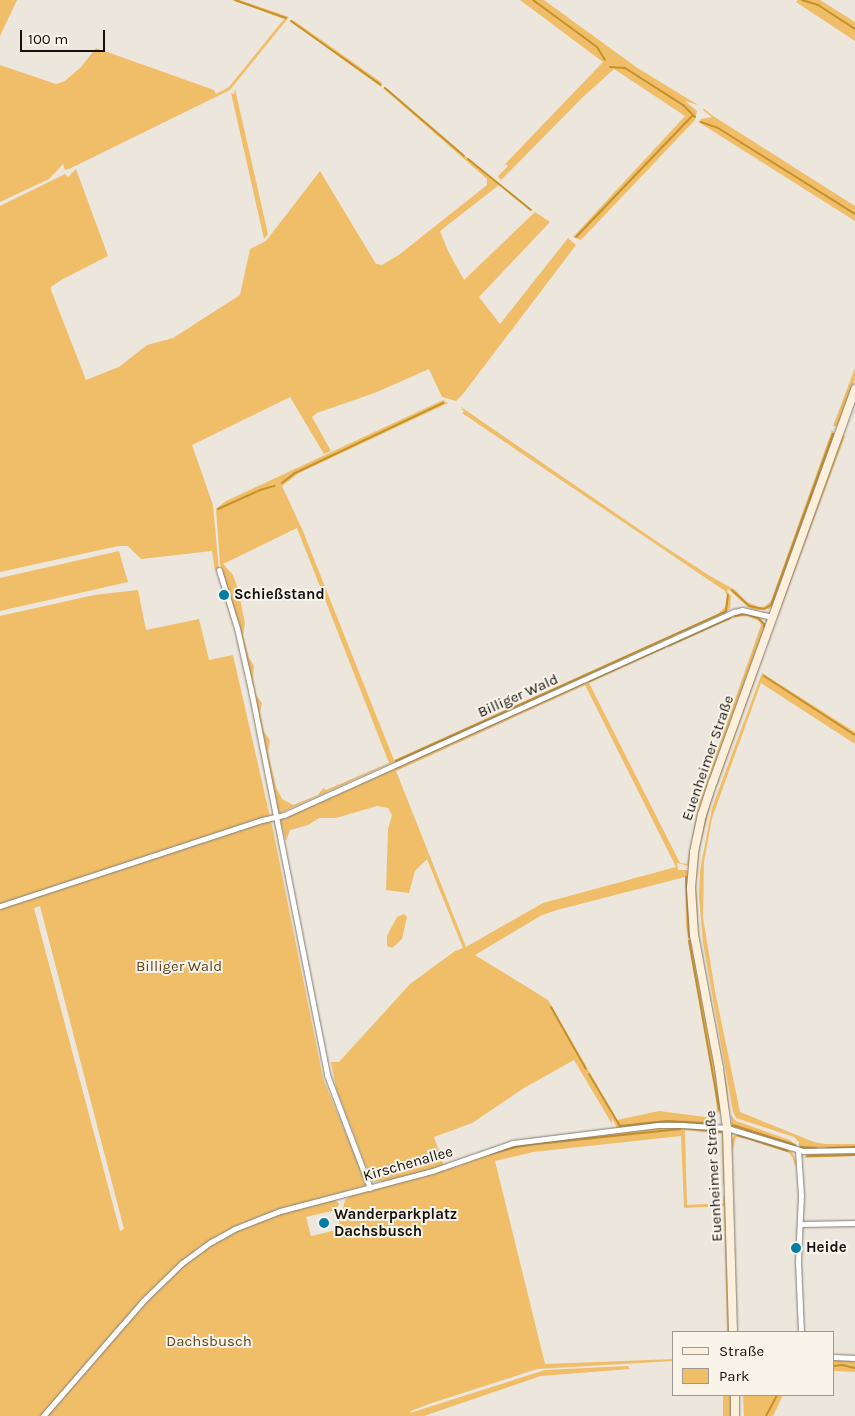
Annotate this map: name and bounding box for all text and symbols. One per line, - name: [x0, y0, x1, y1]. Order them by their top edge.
- scale bar: [22, 20, 108, 52]
- text: 100 m: [28, 30, 68, 48]
- place label: Schießstand: [234, 586, 325, 604]
- marker: Schießstand: [218, 589, 230, 601]
- street label: Billiger Wald: [475, 670, 561, 722]
- street label: Euenheimer Straße: [678, 693, 738, 823]
- park label: Billiger Wald: [136, 958, 222, 976]
- street label: Euenheimer Straße: [702, 1110, 726, 1242]
- street label: Kirschenallee: [361, 1143, 455, 1185]
- place label: Wanderparkplatz Dachsbusch: [334, 1205, 457, 1240]
- marker: Wanderparkplatz Dachsbusch: [318, 1217, 330, 1229]
- place label: Heide: [806, 1239, 847, 1257]
- marker: Heide: [790, 1242, 802, 1254]
- legend: [672, 1331, 835, 1396]
- park label: Dachsbusch: [166, 1333, 252, 1351]
- text: Straße: [719, 1342, 764, 1360]
- text: Park: [719, 1367, 749, 1385]

